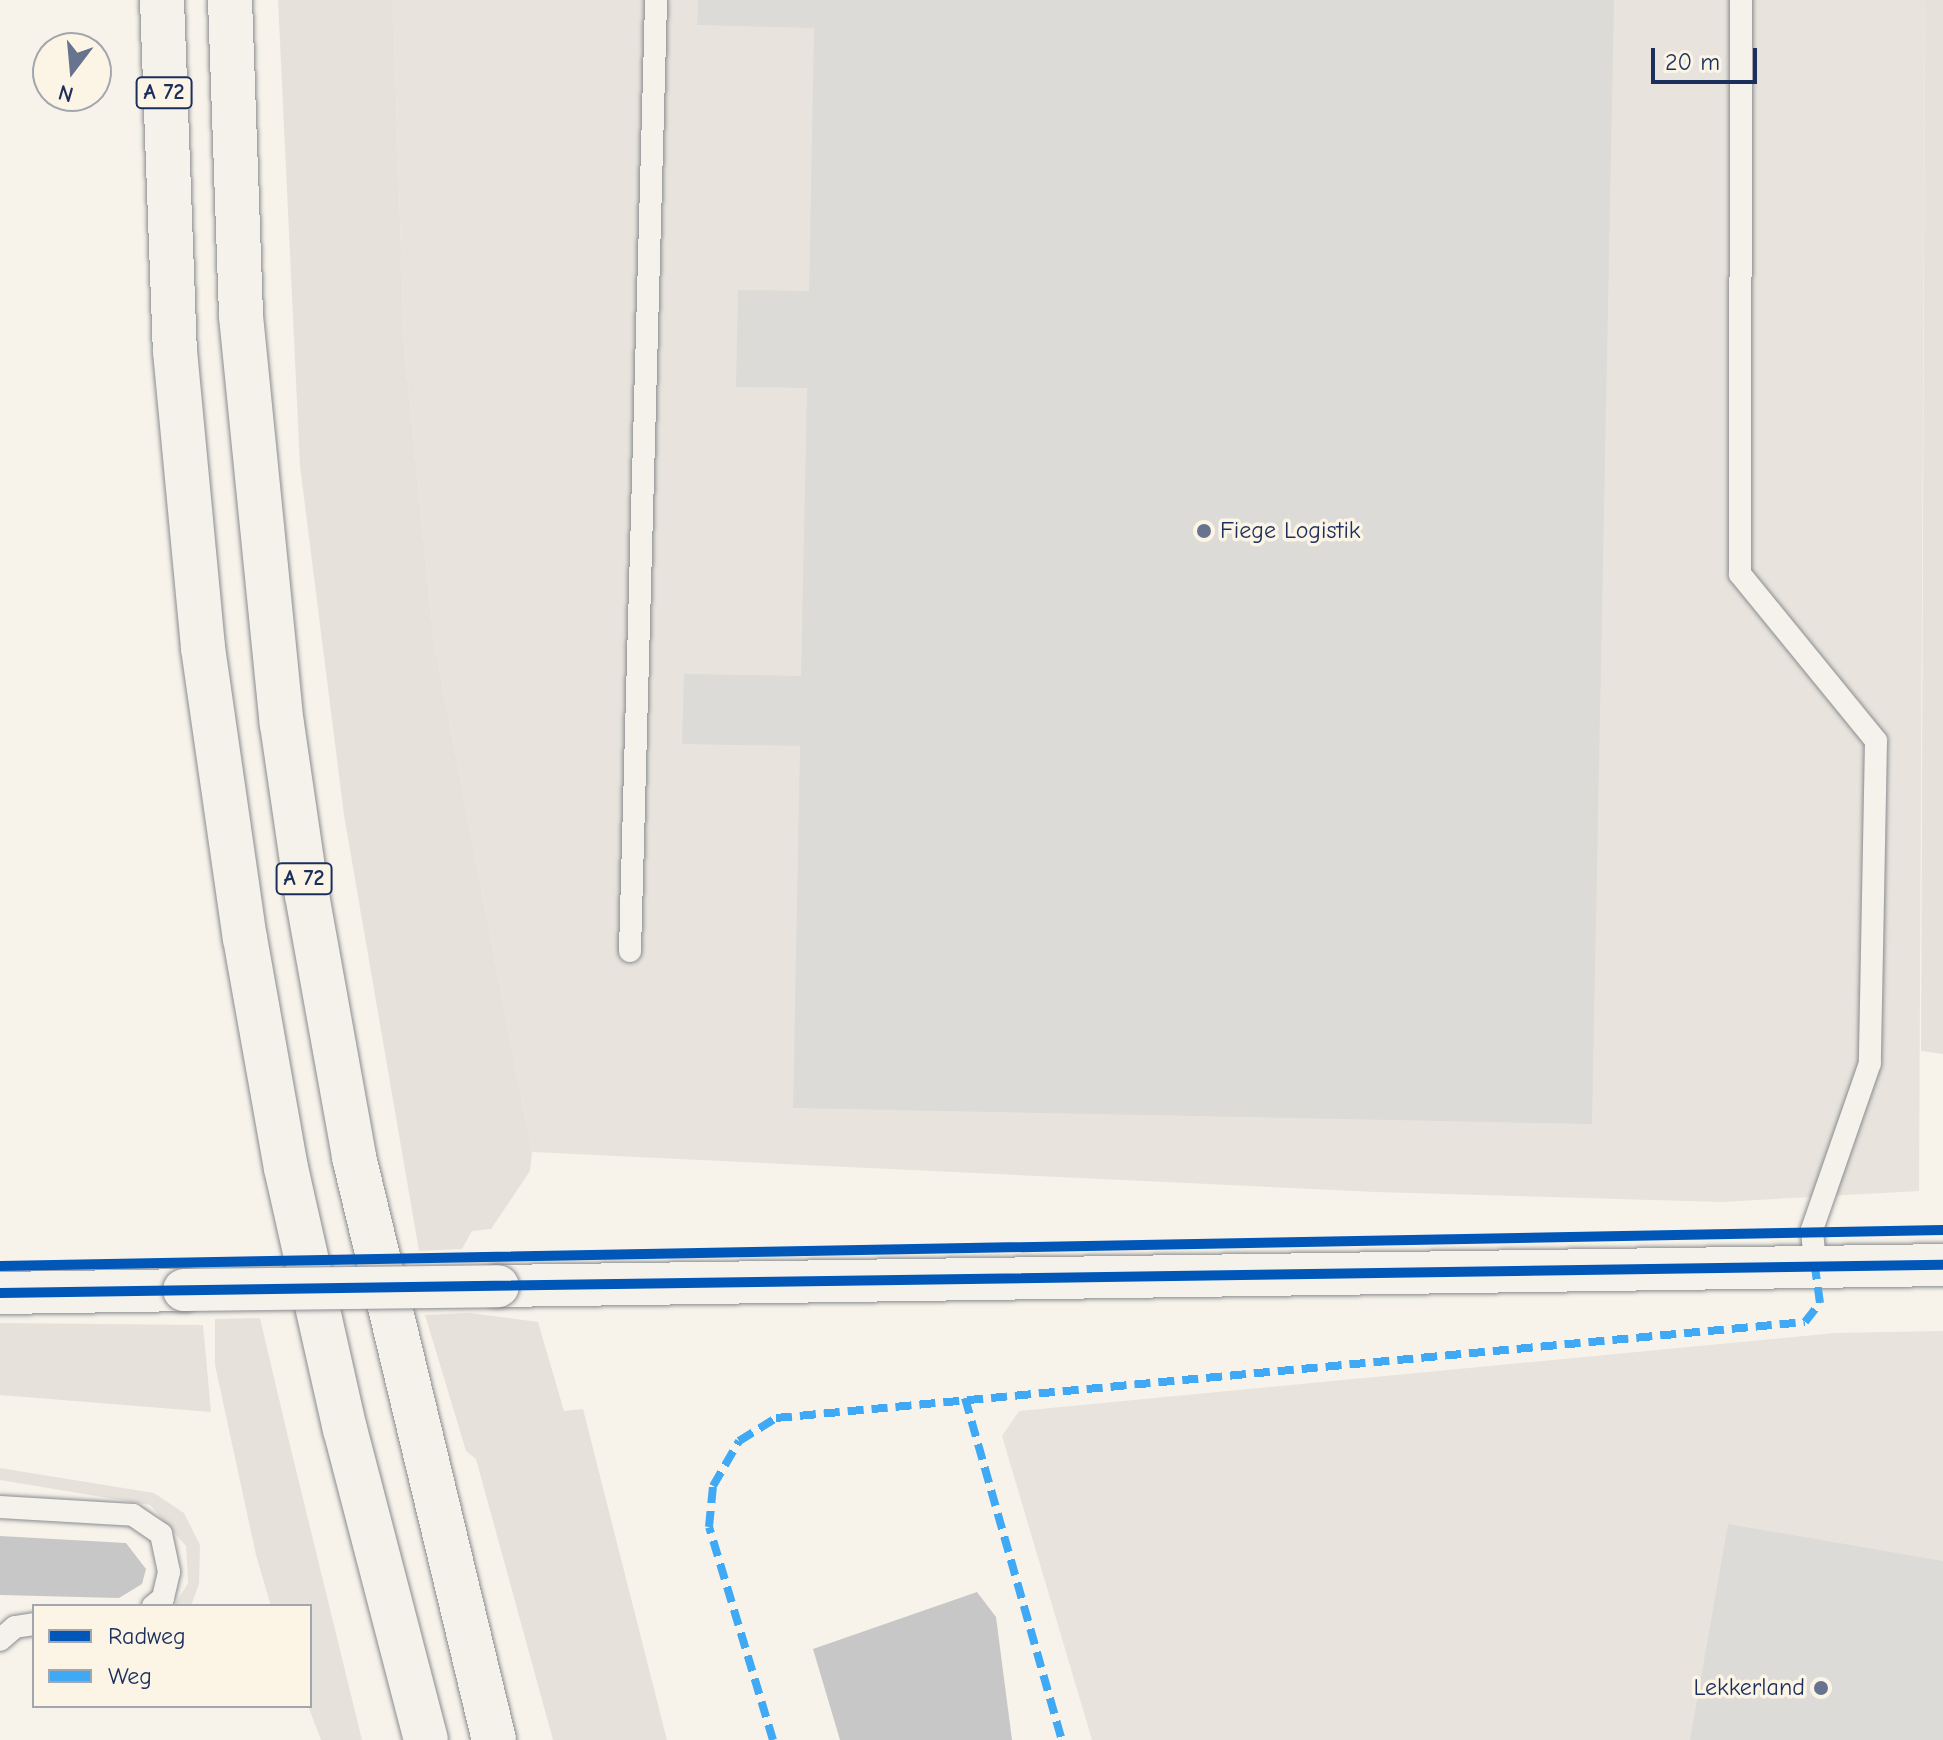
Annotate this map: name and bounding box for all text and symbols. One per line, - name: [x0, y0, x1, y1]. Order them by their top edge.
- north arrow: [32, 32, 112, 112]
- scale bar: [1655, 32, 1761, 82]
- text: 20 m: [1665, 48, 1720, 76]
- road number: A 72: [134, 75, 194, 111]
- text: N: [55, 79, 76, 108]
- place label: Fiege Logistik: [1220, 517, 1360, 545]
- marker: Fiege Logistik: [1195, 522, 1213, 540]
- road number: A 72: [274, 861, 334, 897]
- legend: [32, 1604, 312, 1708]
- text: Radweg: [108, 1622, 186, 1650]
- text: Weg: [108, 1662, 152, 1690]
- place label: Lekkerland: [1693, 1674, 1805, 1702]
- marker: Lekkerland: [1812, 1679, 1830, 1697]

